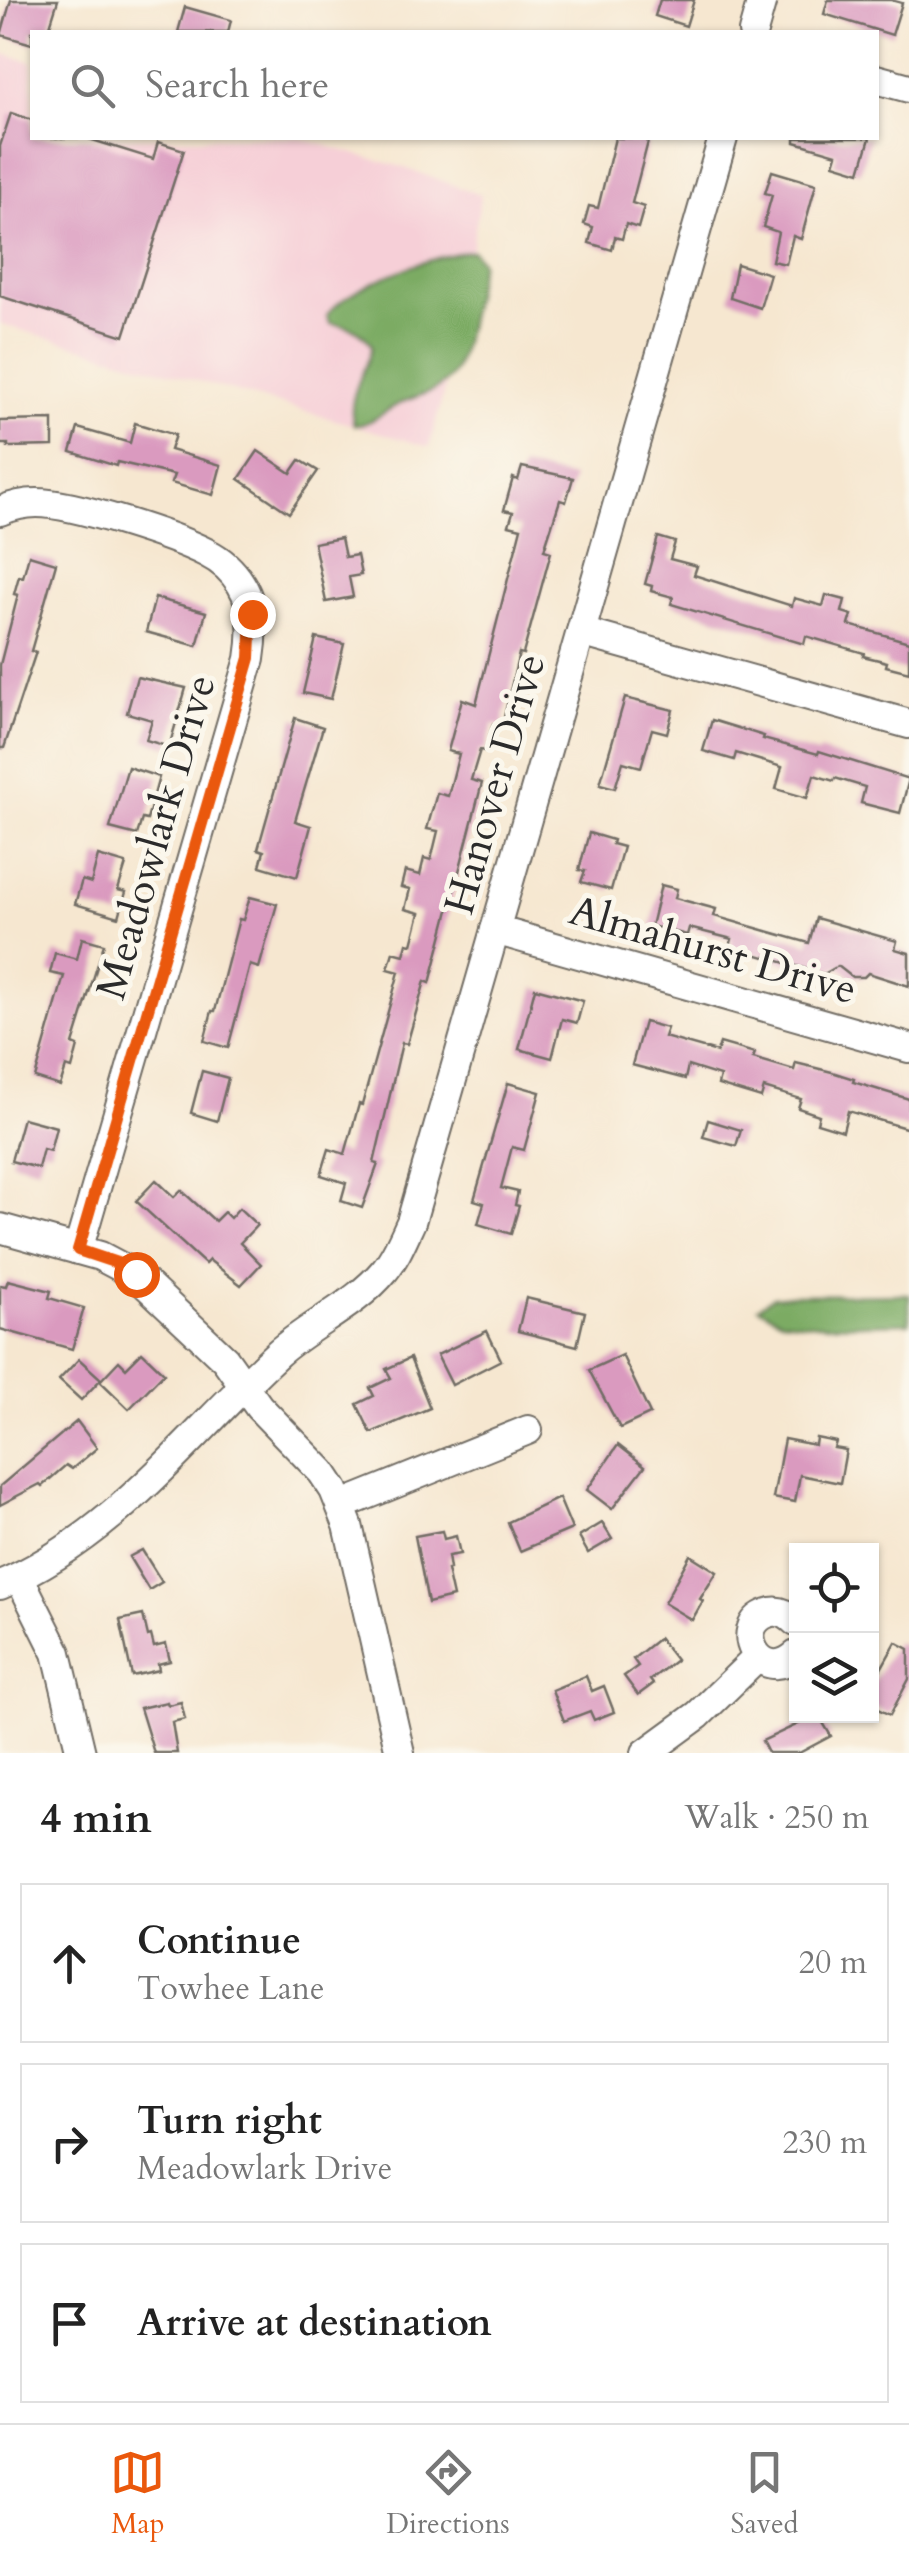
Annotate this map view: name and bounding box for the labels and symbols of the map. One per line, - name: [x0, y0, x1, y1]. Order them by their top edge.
- route end: [230, 592, 276, 638]
- street label: Hanover Drive: [431, 647, 559, 921]
- street label: Meadowlark Drive: [82, 668, 230, 1006]
- street label: Almahurst Drive: [563, 882, 863, 1018]
- route start: [114, 1252, 160, 1298]

